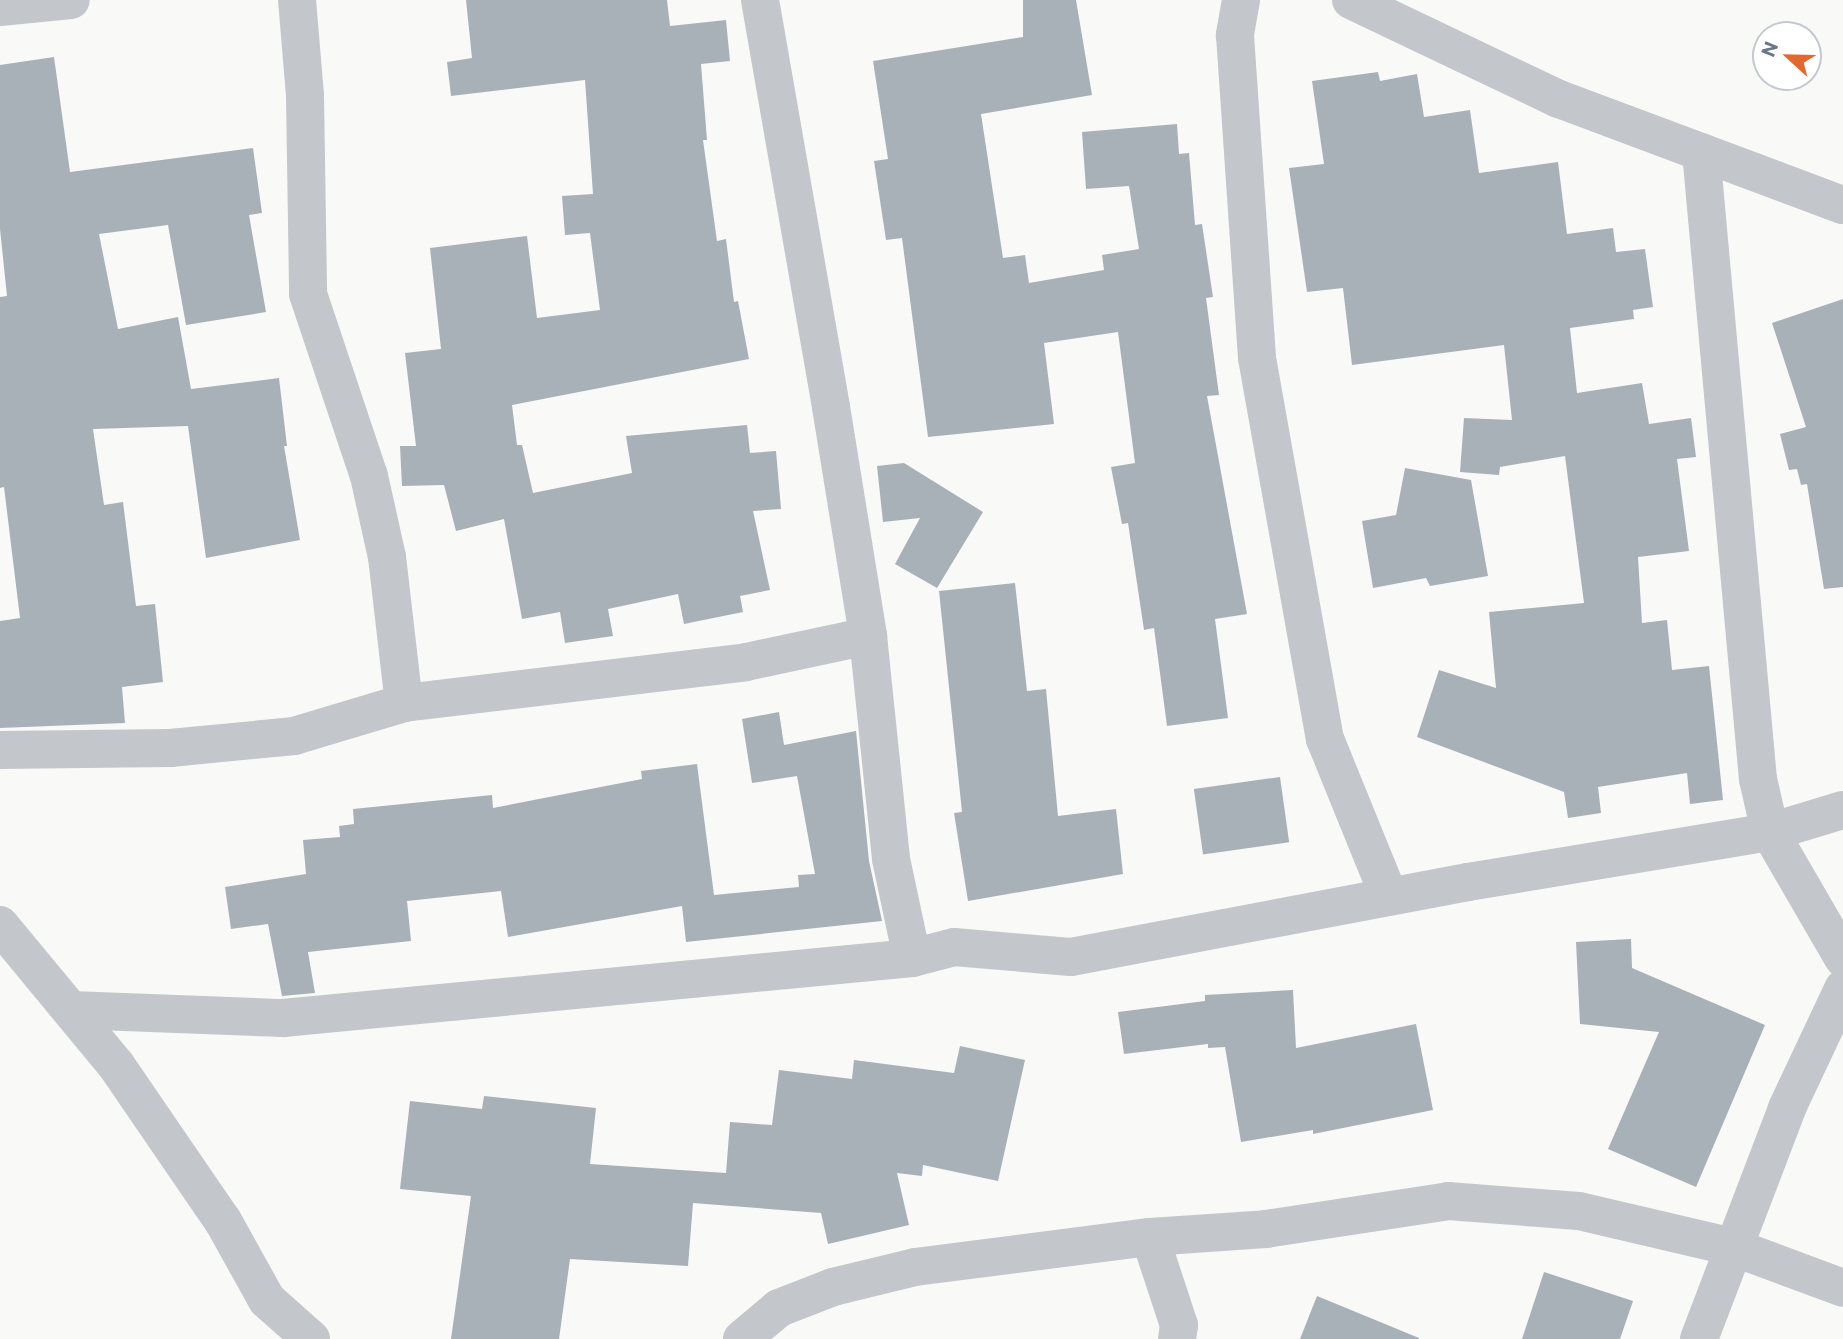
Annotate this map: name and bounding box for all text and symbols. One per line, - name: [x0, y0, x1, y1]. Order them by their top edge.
- north arrow: [1752, 21, 1822, 91]
- text: N: [1756, 38, 1782, 60]

